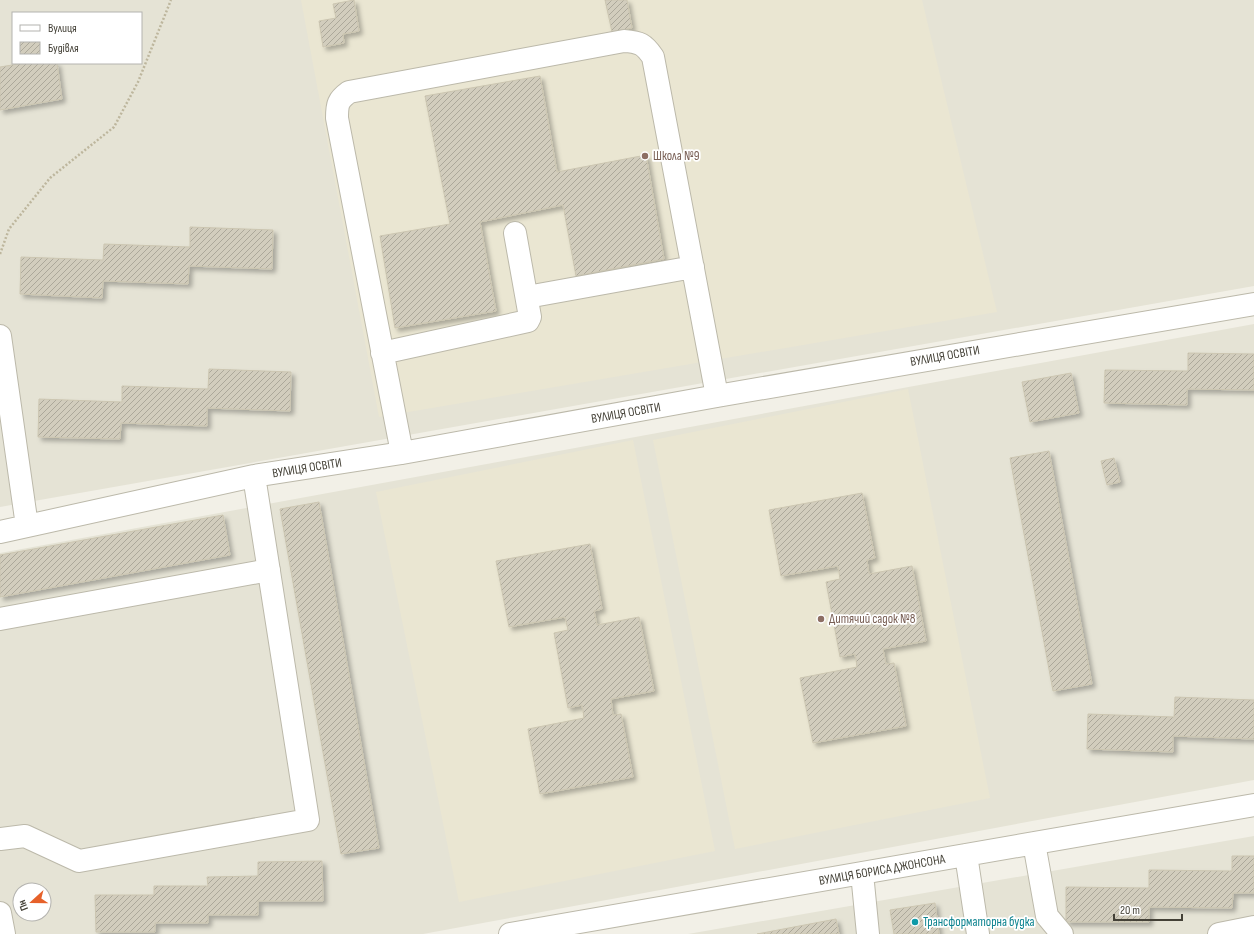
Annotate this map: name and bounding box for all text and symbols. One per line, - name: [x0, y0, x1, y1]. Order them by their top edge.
- legend: [12, 12, 142, 64]
- text: Вулиця: [48, 21, 77, 36]
- text: Будівля: [48, 41, 79, 56]
- place label: Школа №9: [653, 148, 700, 164]
- marker: Школа №9: [640, 151, 650, 161]
- street label: ВУЛИЦЯ ОСВІТИ: [909, 342, 981, 370]
- street label: ВУЛИЦЯ ОСВІТИ: [590, 399, 662, 427]
- street label: ВУЛИЦЯ ОСВІТИ: [271, 455, 343, 481]
- place label: Дитячий садок №8: [829, 611, 916, 627]
- marker: Дитячий садок №8: [816, 614, 826, 624]
- street label: ВУЛИЦЯ БОРИСА ДЖОНСОНА: [818, 851, 947, 889]
- north arrow: [12, 882, 52, 922]
- scale bar: [1114, 896, 1182, 922]
- text: Пн: [15, 898, 31, 913]
- text: 20 m: [1120, 903, 1140, 918]
- place label: Трансформаторна будка: [923, 914, 1035, 930]
- marker: Трансформаторна будка: [910, 917, 920, 927]

